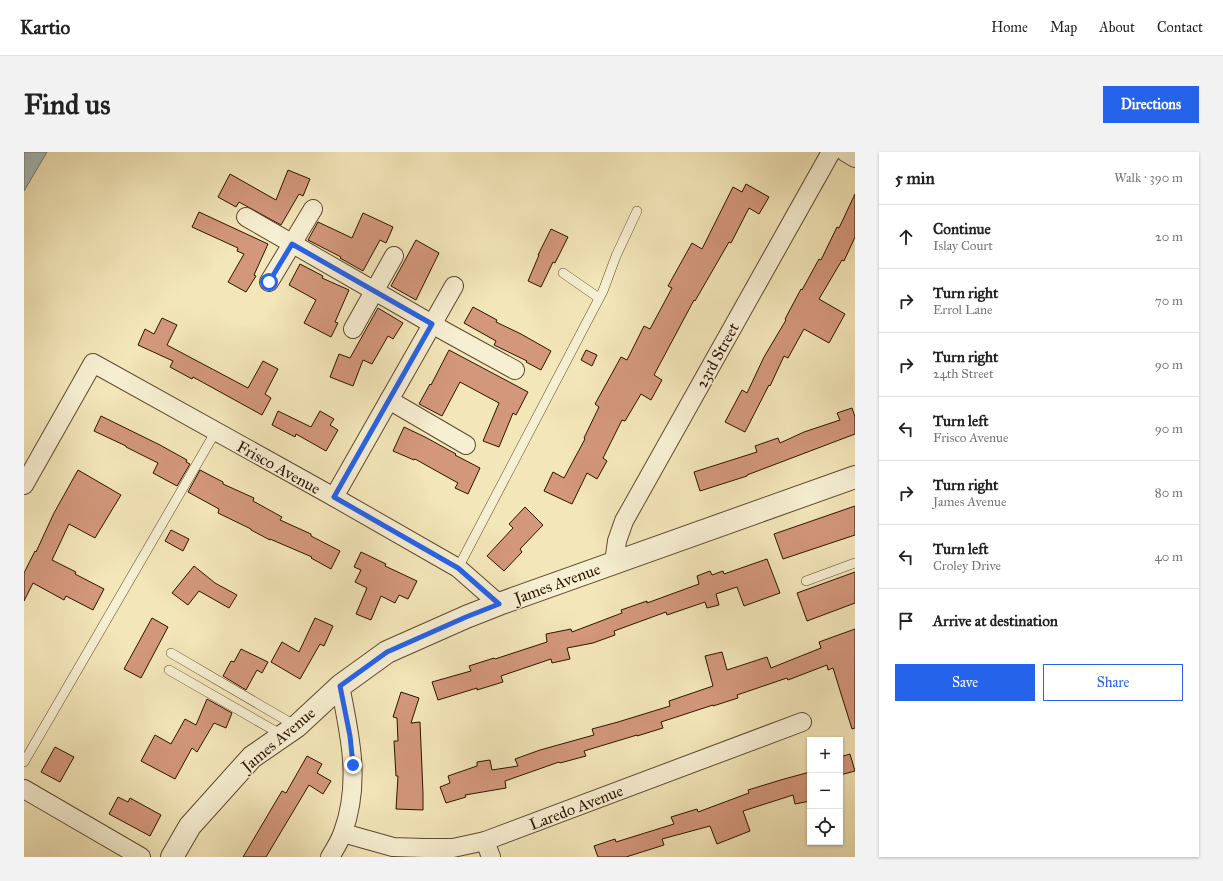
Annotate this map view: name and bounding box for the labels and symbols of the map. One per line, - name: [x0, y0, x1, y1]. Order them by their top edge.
- route start: [260, 273, 278, 291]
- street label: 23rd Street: [692, 319, 743, 391]
- street label: Frisco Avenue: [234, 437, 324, 498]
- street label: James Avenue: [510, 559, 603, 609]
- street label: James Avenue: [236, 703, 320, 778]
- route end: [344, 756, 362, 774]
- street label: Laredo Avenue: [527, 781, 626, 834]

